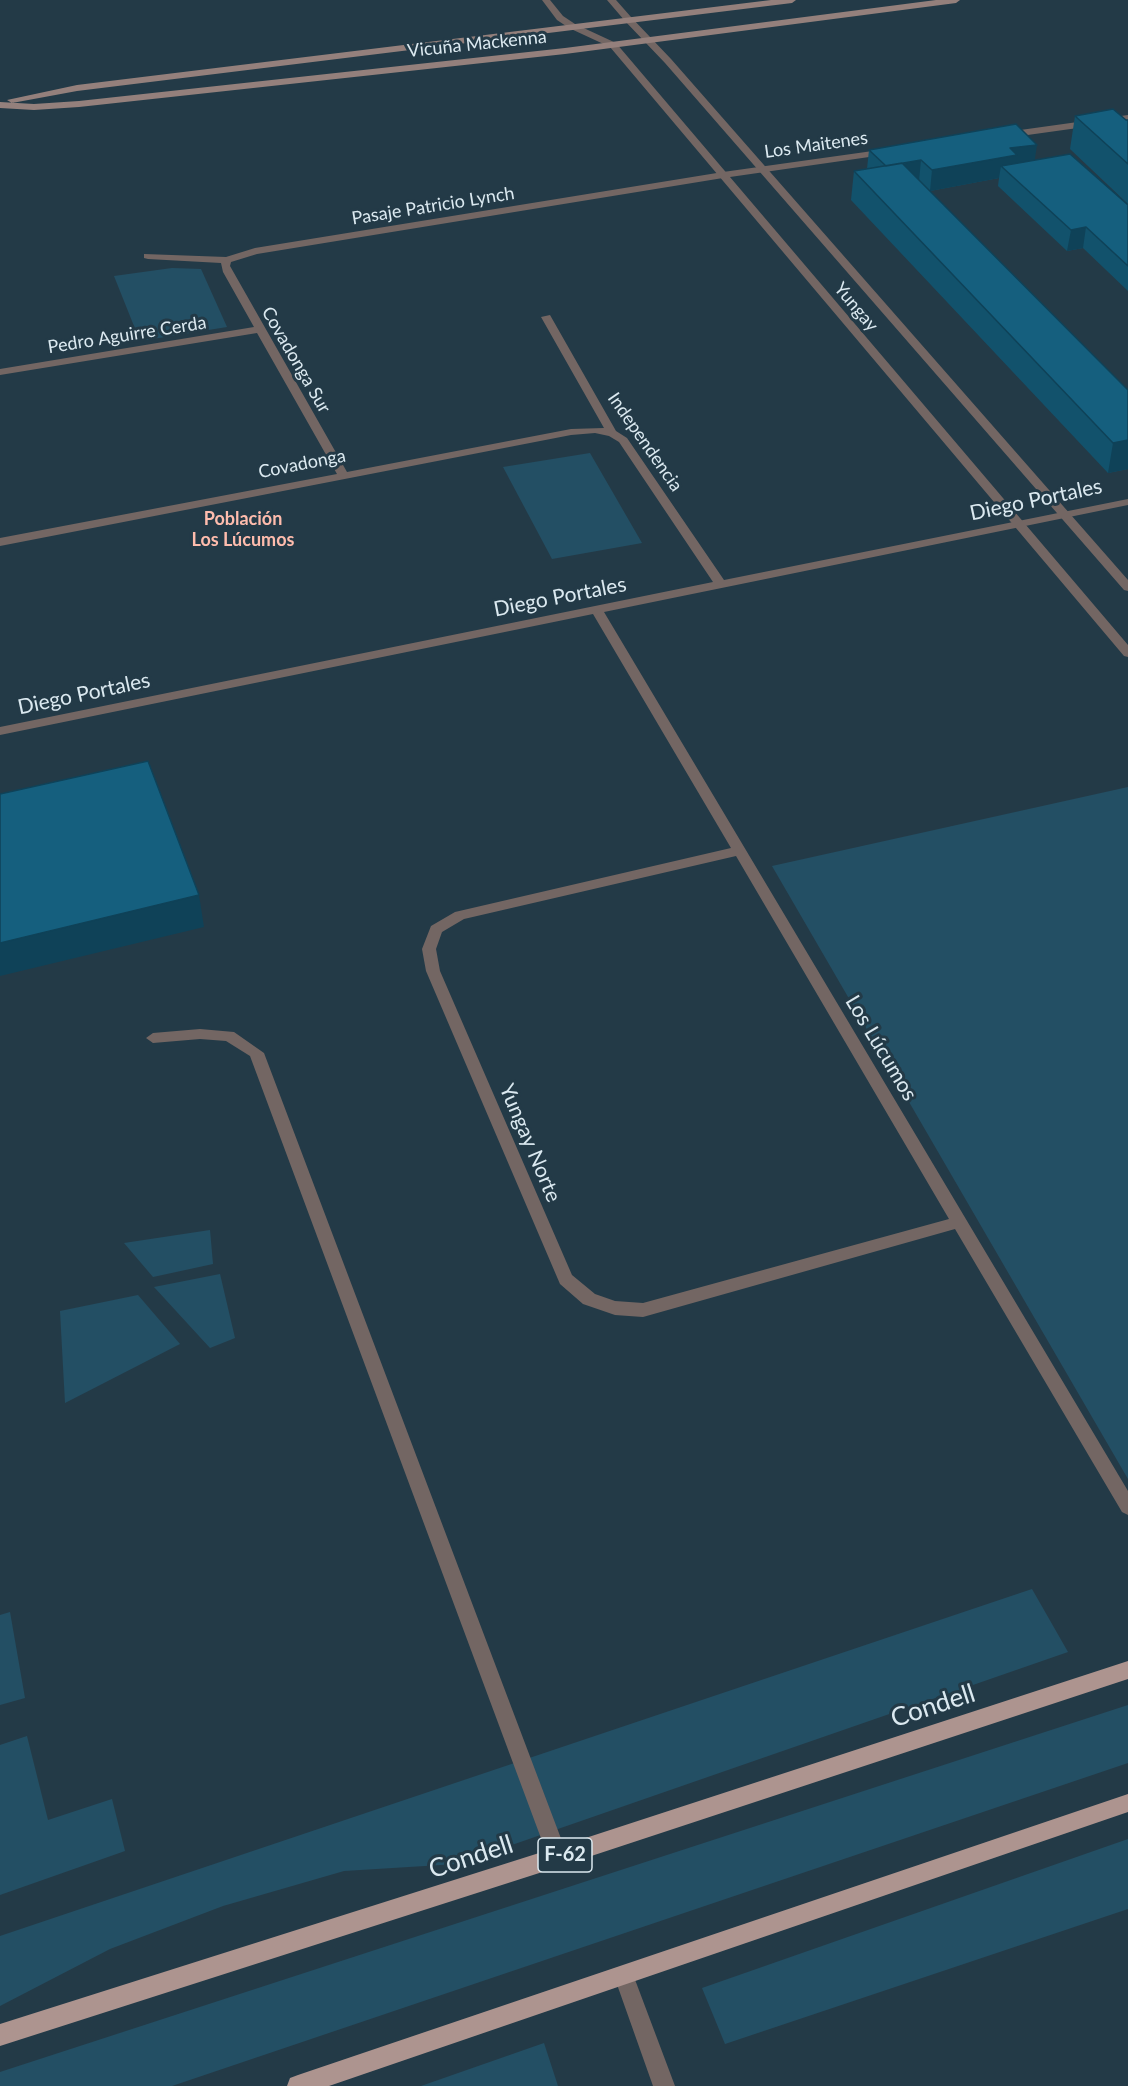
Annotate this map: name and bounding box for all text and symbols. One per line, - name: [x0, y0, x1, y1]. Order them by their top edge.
- street label: Vicuña Mackenna: [406, 26, 548, 62]
- street label: Los Maitenes: [763, 127, 869, 163]
- street label: Pasaje Patricio Lynch: [350, 182, 516, 230]
- street label: Yungay: [829, 278, 883, 336]
- street label: Covadonga Sur: [257, 303, 335, 417]
- street label: Pedro Aguirre Cerda: [46, 312, 208, 358]
- street label: Independencia: [603, 388, 687, 496]
- street label: Covadonga: [257, 445, 347, 483]
- street label: Diego Portales: [968, 474, 1104, 526]
- district label: Población Los Lúcumos: [192, 508, 294, 550]
- street label: Diego Portales: [492, 572, 628, 622]
- street label: Diego Portales: [16, 668, 152, 720]
- street label: Los Lúcumos: [840, 991, 922, 1105]
- street label: Yungay Norte: [494, 1080, 566, 1206]
- street label: Condell: [887, 1678, 979, 1734]
- street label: Condell: [425, 1829, 517, 1885]
- road number: F-62: [538, 1838, 592, 1872]

